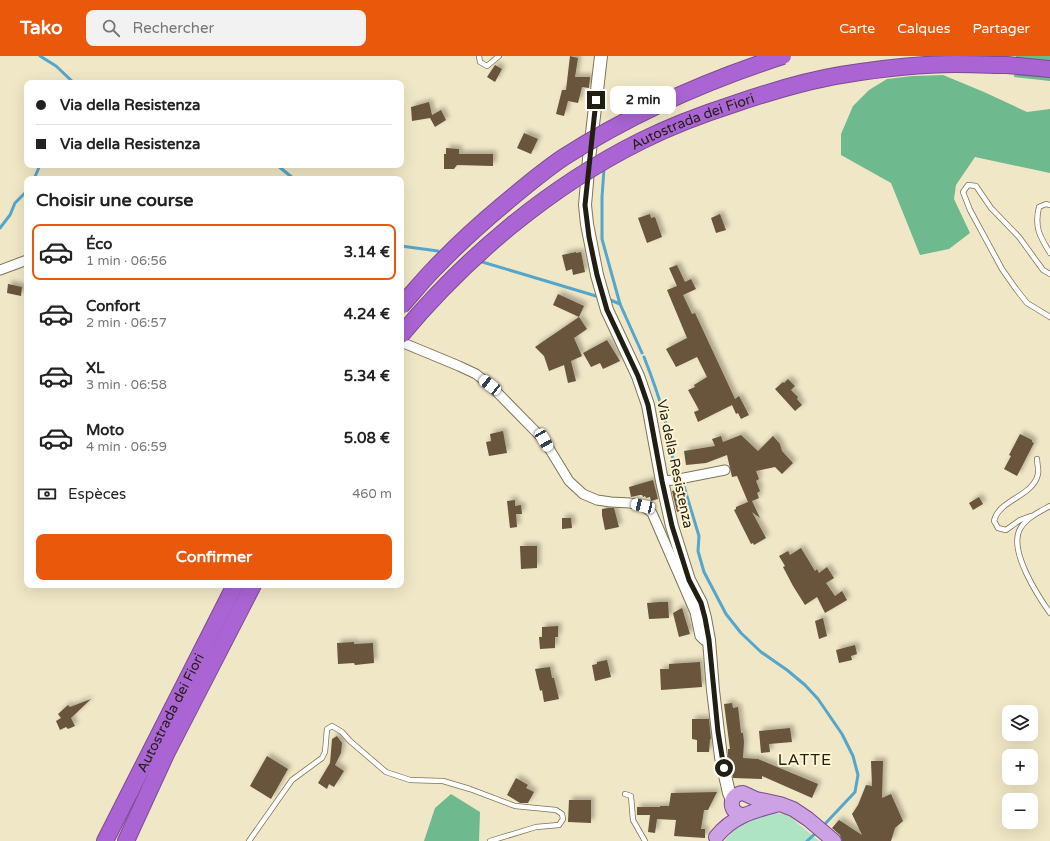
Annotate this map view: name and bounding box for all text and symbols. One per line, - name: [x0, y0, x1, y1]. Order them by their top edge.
- search box: [86, 10, 366, 46]
- text: Tako: [20, 17, 62, 39]
- icon: search: [100, 17, 122, 39]
- text: Rechercher: [132, 19, 214, 37]
- text: Carte: [839, 20, 875, 37]
- text: Calques: [897, 20, 950, 37]
- text: Partager: [972, 20, 1030, 37]
- callout: 2 min: [610, 86, 676, 114]
- street label: Autostrada dei Fiori: [628, 89, 756, 153]
- route end: [587, 91, 605, 109]
- text: 2 min: [626, 92, 660, 108]
- text: Via della Resistenza: [60, 96, 200, 114]
- text: Via della Resistenza: [60, 135, 200, 153]
- text: Choisir une course: [36, 189, 194, 211]
- icon: car: [38, 234, 74, 270]
- text: Éco: [86, 235, 112, 253]
- text: 3.14 €: [344, 243, 390, 261]
- text: 1 min · 06:56: [86, 253, 167, 269]
- icon: car: [38, 296, 74, 332]
- text: Confort: [86, 297, 140, 315]
- text: 4.24 €: [344, 305, 390, 323]
- text: 2 min · 06:57: [86, 315, 167, 331]
- icon: car: [38, 358, 74, 394]
- text: XL: [86, 359, 105, 377]
- text: 5.34 €: [344, 367, 390, 385]
- car: [477, 373, 503, 397]
- text: 3 min · 06:58: [86, 377, 167, 393]
- street label: Via della Resistenza: [653, 398, 697, 530]
- icon: car: [38, 420, 74, 456]
- text: Moto: [86, 421, 124, 439]
- car: [533, 427, 555, 453]
- text: 5.08 €: [344, 429, 390, 447]
- text: 4 min · 06:59: [86, 439, 167, 455]
- icon: cash: [36, 483, 58, 505]
- text: Espèces: [68, 485, 126, 503]
- text: 460 m: [352, 486, 392, 502]
- car: [630, 497, 656, 515]
- button: Confirmer: [36, 534, 392, 580]
- street label: Autostrada dei Fiori: [133, 650, 208, 775]
- map controls: [1002, 705, 1038, 829]
- button: layers: [1002, 705, 1038, 741]
- button: +: [1002, 749, 1038, 785]
- district label: LATTE: [778, 750, 832, 770]
- route start: [715, 759, 733, 777]
- button: −: [1002, 793, 1038, 829]

